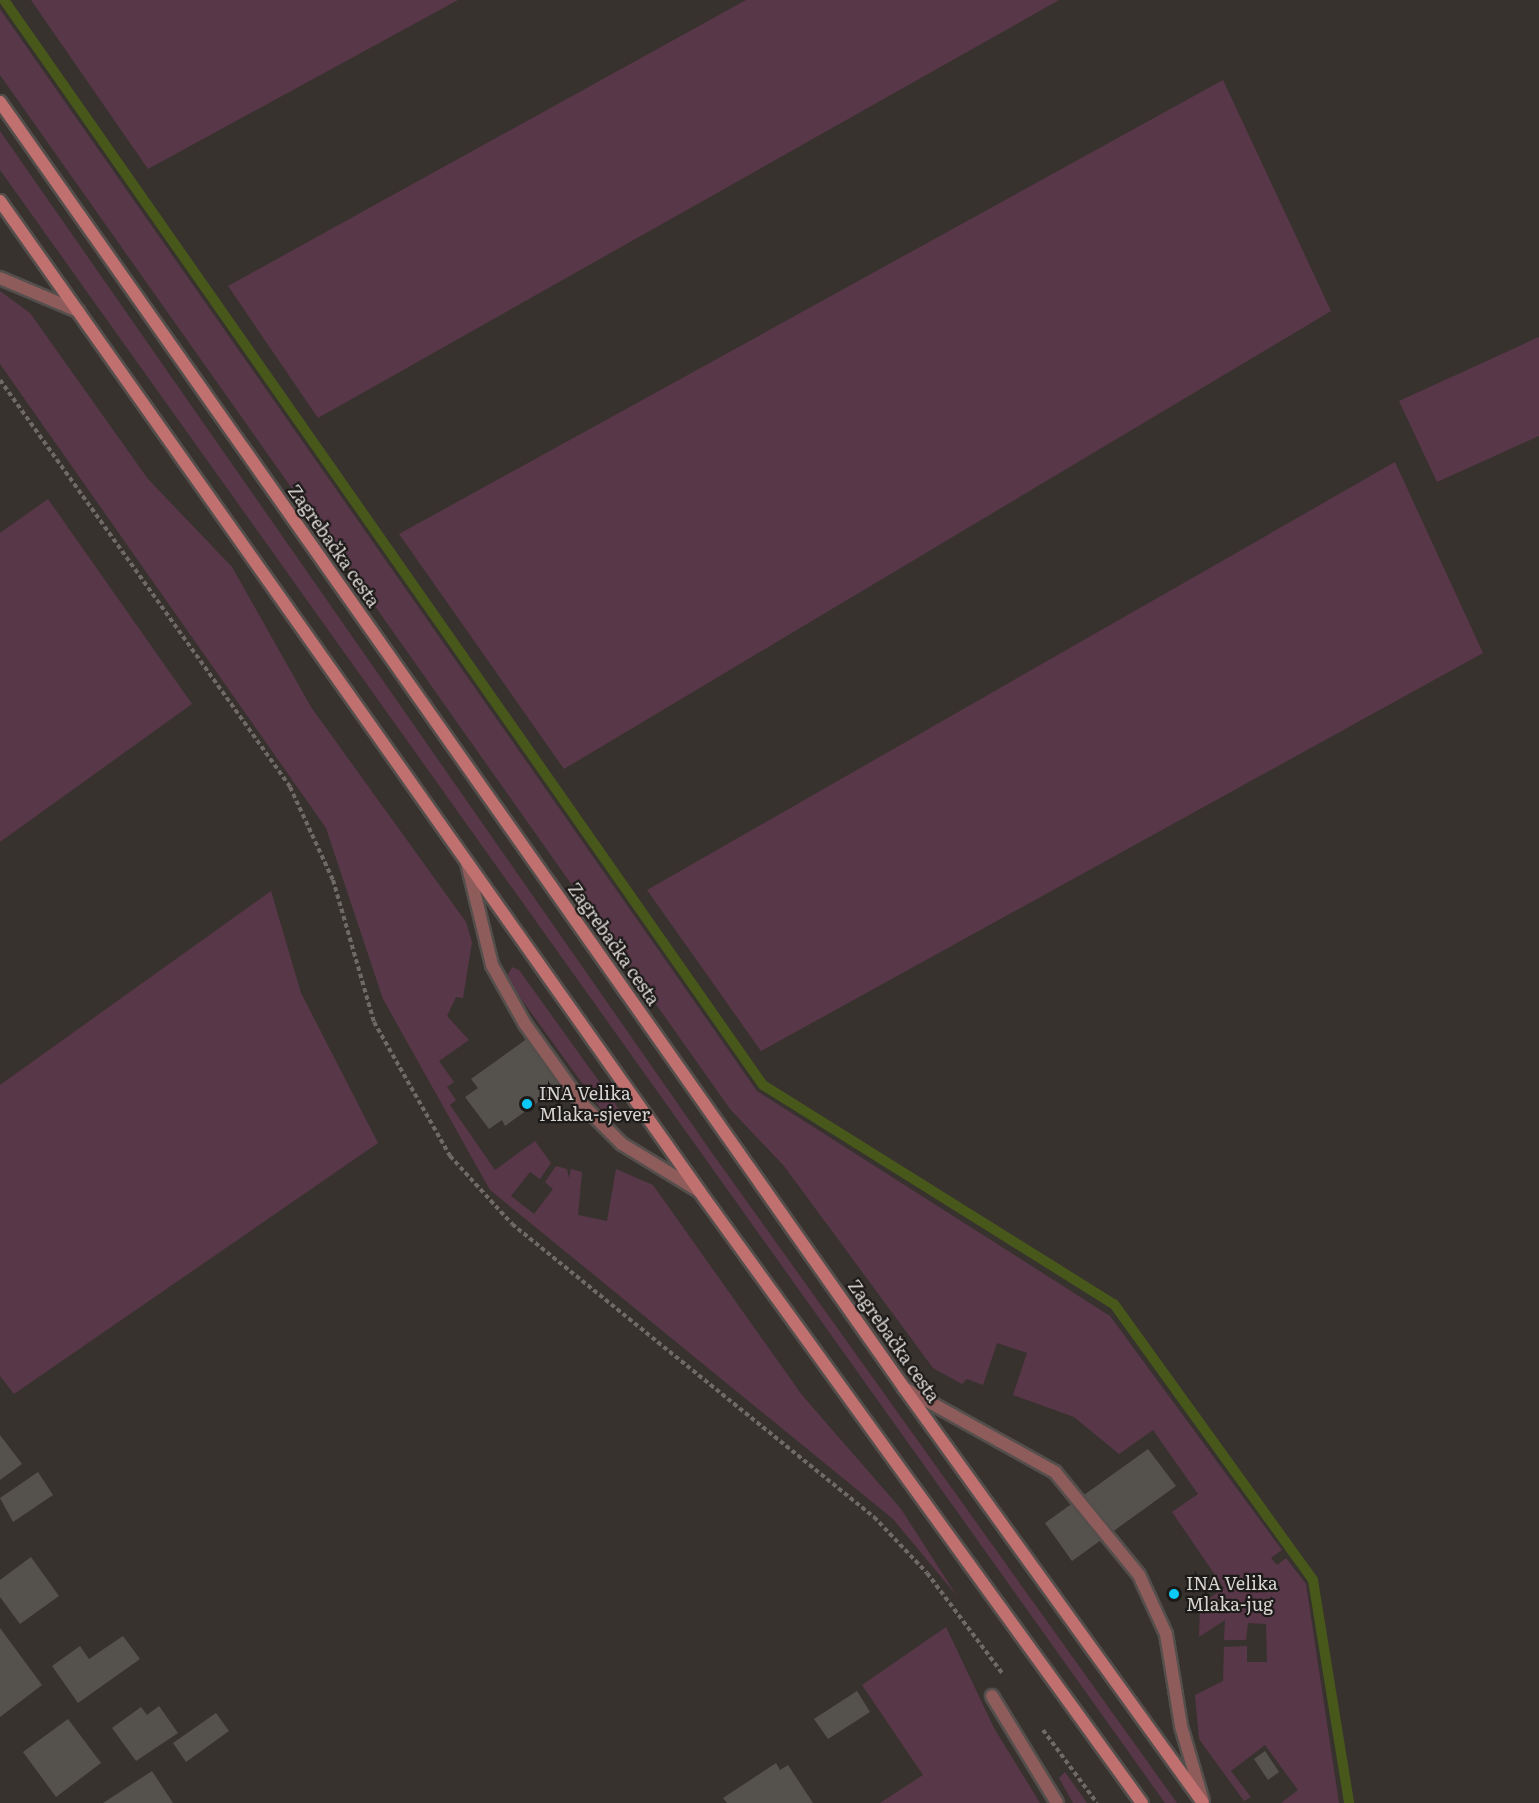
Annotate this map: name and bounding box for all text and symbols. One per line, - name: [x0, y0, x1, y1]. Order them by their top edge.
- street label: Zagrebačka cesta: [284, 480, 384, 612]
- street label: Zagrebačka cesta: [564, 878, 664, 1010]
- place label: INA Velika Mlaka-sjever: [539, 1083, 650, 1126]
- marker: INA Velika Mlaka-sjever: [520, 1097, 534, 1111]
- street label: Zagrebačka cesta: [844, 1275, 944, 1407]
- place label: INA Velika Mlaka-jug: [1186, 1573, 1278, 1616]
- marker: INA Velika Mlaka-jug: [1167, 1587, 1181, 1601]

